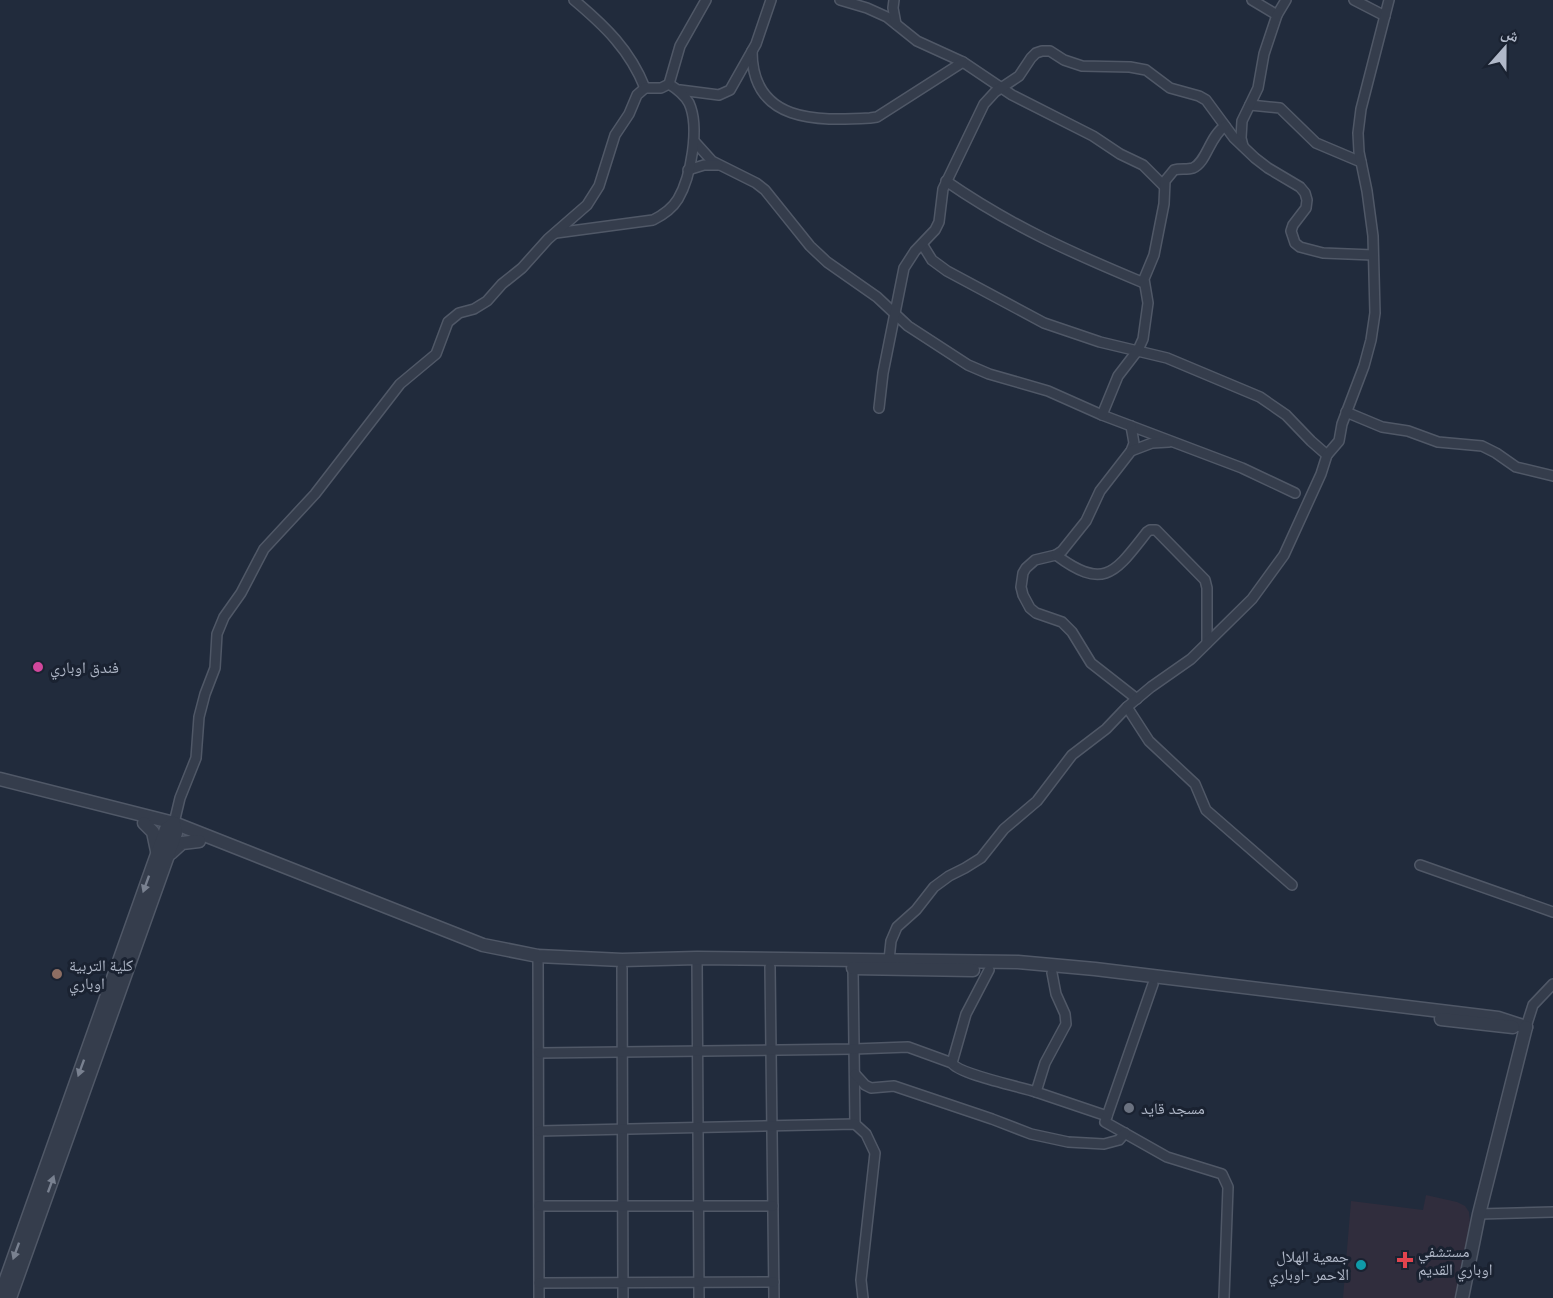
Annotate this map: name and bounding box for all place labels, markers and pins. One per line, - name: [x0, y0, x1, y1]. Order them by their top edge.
- place label: فندق اوباري: [50, 658, 119, 680]
- marker: فندق اوباري: [31, 660, 45, 674]
- place label: كلية التربية اوباري: [69, 956, 134, 996]
- marker: كلية التربية اوباري: [50, 967, 64, 981]
- place label: مسجد قايد: [1141, 1099, 1205, 1118]
- marker: مسجد قايد: [1122, 1101, 1136, 1115]
- place label: مستشفي اوباري القديم: [1418, 1242, 1493, 1282]
- place label: جمعية الهلال الاحمر -اوباري: [1268, 1247, 1349, 1287]
- marker: مستشفي اوباري القديم: [1396, 1251, 1414, 1269]
- marker: جمعية الهلال الاحمر -اوباري: [1354, 1258, 1368, 1272]

